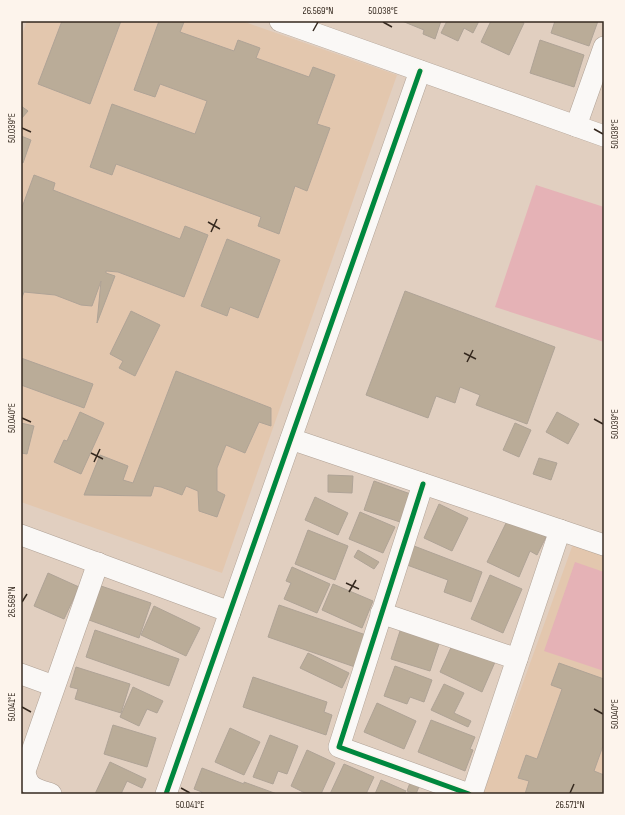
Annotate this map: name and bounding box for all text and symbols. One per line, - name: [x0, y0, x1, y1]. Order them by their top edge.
- text: 26.569°N: [303, 5, 333, 17]
- text: 50.038°E: [368, 5, 398, 17]
- text: 50.039°E: [6, 113, 18, 143]
- text: 50.038°E: [609, 119, 621, 149]
- text: 50.040°E: [6, 403, 18, 433]
- text: 50.039°E: [609, 409, 621, 439]
- text: 26.569°N: [6, 587, 18, 617]
- text: 50.041°E: [6, 693, 18, 721]
- text: 50.040°E: [609, 699, 621, 729]
- text: 50.041°E: [176, 799, 204, 811]
- text: 26.571°N: [555, 799, 585, 811]

